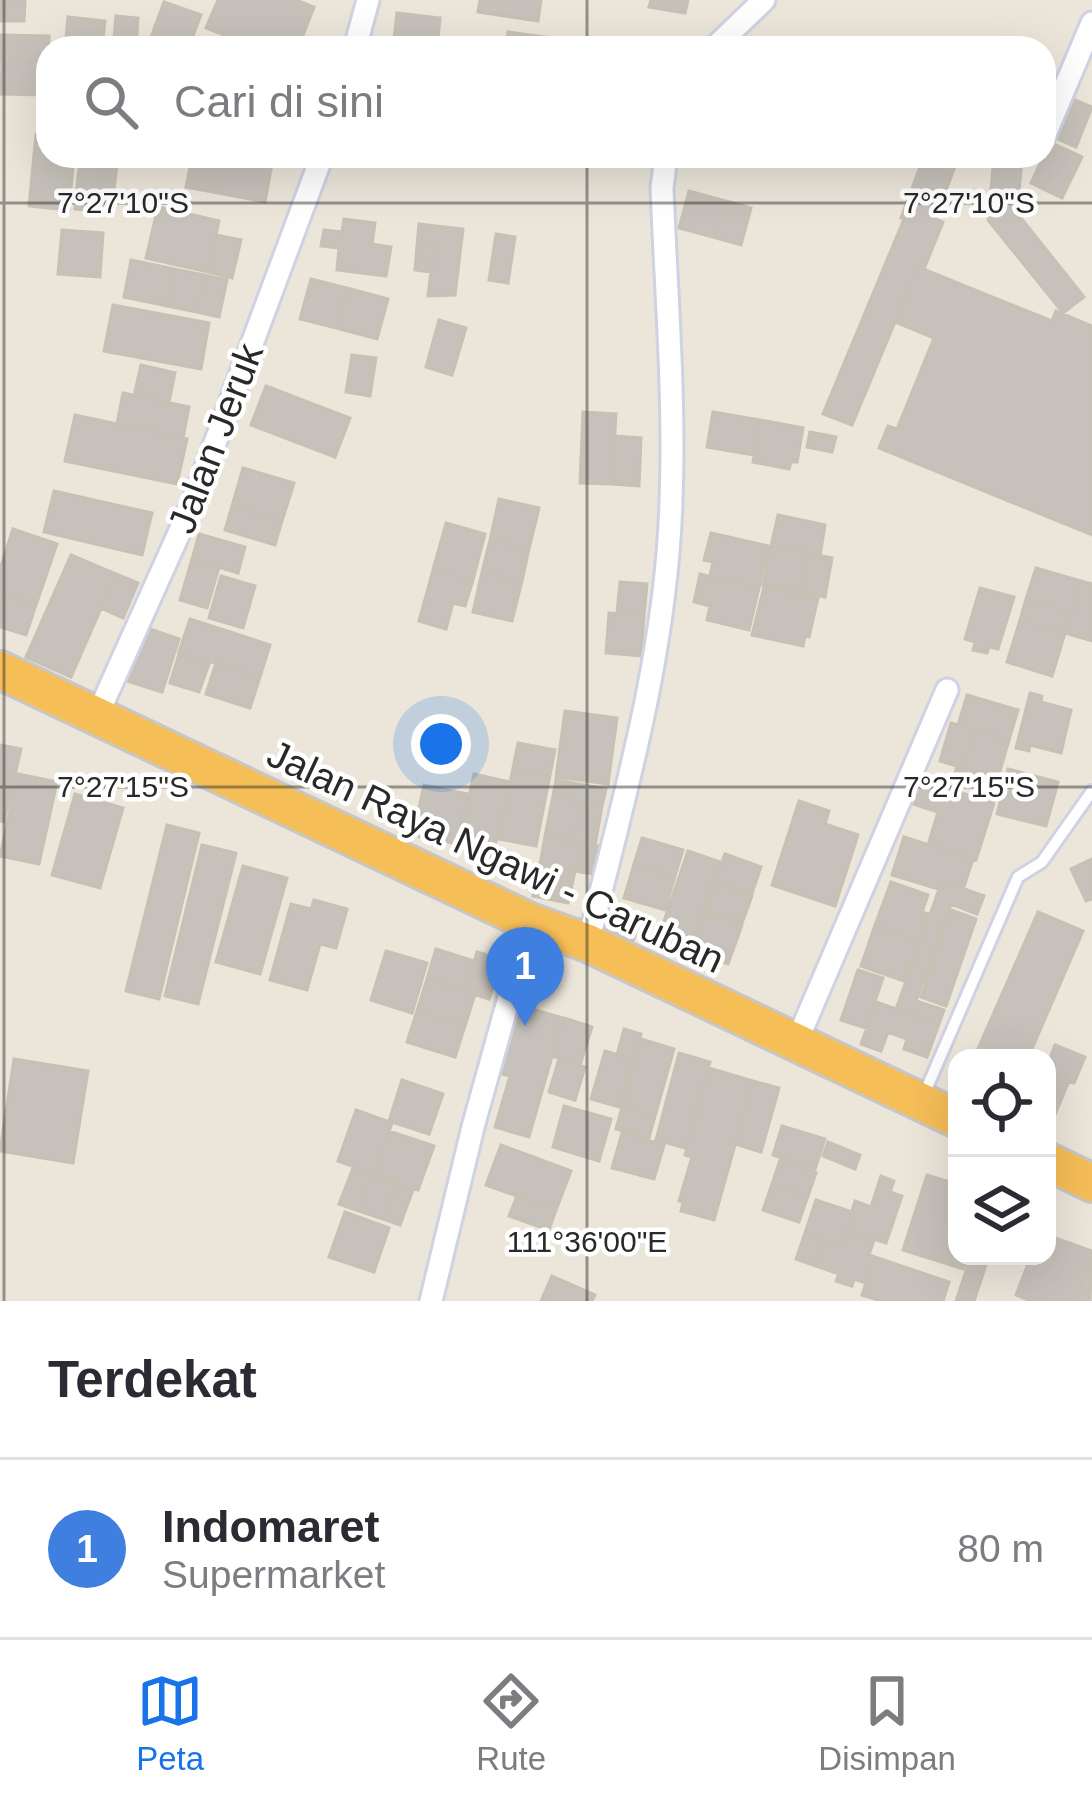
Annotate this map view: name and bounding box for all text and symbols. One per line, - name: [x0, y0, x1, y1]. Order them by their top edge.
- search box: [36, 36, 1056, 168]
- icon: search: [78, 69, 144, 135]
- text: Cari di sini: [174, 76, 384, 127]
- text: 7°27'10"S: [57, 186, 189, 219]
- text: 7°27'10"S: [903, 186, 1035, 219]
- street label: Jalan Jeruk: [160, 337, 271, 539]
- your location: [411, 714, 471, 774]
- street label: Jalan Raya Ngawi - Caruban: [261, 732, 731, 981]
- text: 7°27'15"S: [57, 770, 189, 803]
- text: 7°27'15"S: [903, 770, 1035, 803]
- pin: 1: [486, 927, 564, 1026]
- map controls: [948, 1049, 1056, 1265]
- button: locate: [948, 1049, 1056, 1157]
- button: layers: [948, 1157, 1056, 1265]
- text: 111°36'00"E: [507, 1225, 667, 1258]
- text: Terdekat: [48, 1351, 257, 1408]
- text: Indomaret: [162, 1501, 380, 1552]
- text: 1: [76, 1527, 98, 1570]
- text: 80 m: [957, 1527, 1044, 1570]
- text: Supermarket: [162, 1553, 385, 1596]
- tab: Peta: [136, 1668, 204, 1778]
- tab: Rute: [476, 1668, 546, 1778]
- tab: Disimpan: [818, 1668, 956, 1778]

